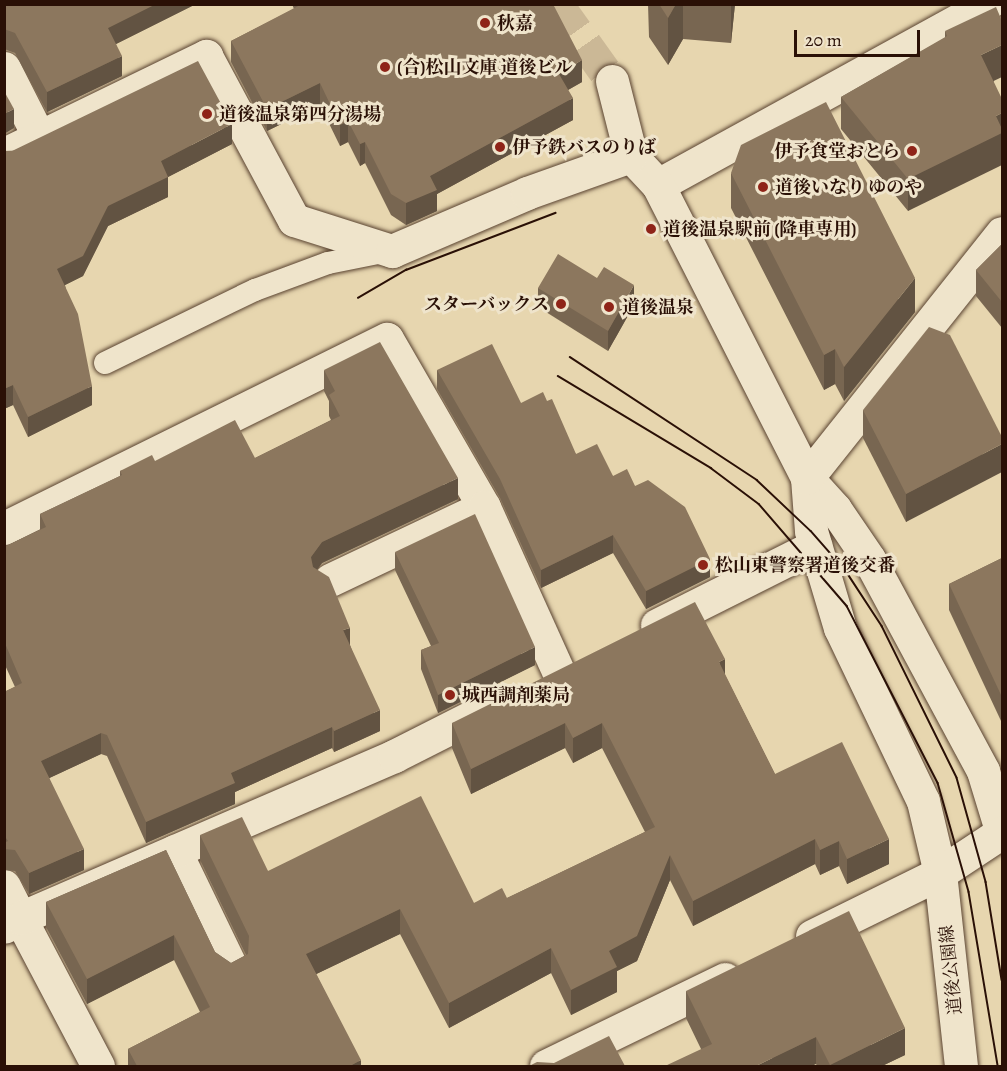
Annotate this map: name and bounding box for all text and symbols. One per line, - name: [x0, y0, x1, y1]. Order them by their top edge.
- place label: 秋嘉: [497, 12, 533, 34]
- marker: 秋嘉: [478, 16, 492, 30]
- scale bar: [797, 18, 923, 56]
- text: 20 m: [805, 28, 842, 52]
- place label: (合)松山文庫 道後ビル: [397, 56, 573, 78]
- marker: (合)松山文庫 道後ビル: [378, 60, 392, 74]
- place label: 道後温泉第四分湯場: [219, 103, 381, 125]
- marker: 道後温泉第四分湯場: [200, 107, 214, 121]
- place label: 伊予鉄バスのりば: [512, 136, 656, 158]
- marker: 伊予鉄バスのりば: [493, 140, 507, 154]
- place label: 伊予食堂おとら: [774, 140, 900, 162]
- marker: 伊予食堂おとら: [905, 144, 919, 158]
- place label: 道後いなり ゆのや: [775, 176, 922, 198]
- marker: 道後いなり ゆのや: [756, 180, 770, 194]
- place label: 道後温泉駅前 (降車専用): [663, 218, 857, 240]
- marker: 道後温泉駅前 (降車専用): [644, 222, 658, 236]
- place label: スターバックス: [423, 293, 549, 315]
- place label: 道後温泉: [622, 296, 694, 318]
- marker: スターバックス: [554, 297, 568, 311]
- marker: 道後温泉: [600, 298, 618, 316]
- place label: 松山東警察署道後交番: [715, 554, 895, 576]
- marker: 松山東警察署道後交番: [696, 558, 710, 572]
- place label: 城西調剤薬局: [462, 684, 570, 706]
- marker: 城西調剤薬局: [443, 688, 457, 702]
- street label: 道後公園線: [936, 924, 966, 1016]

